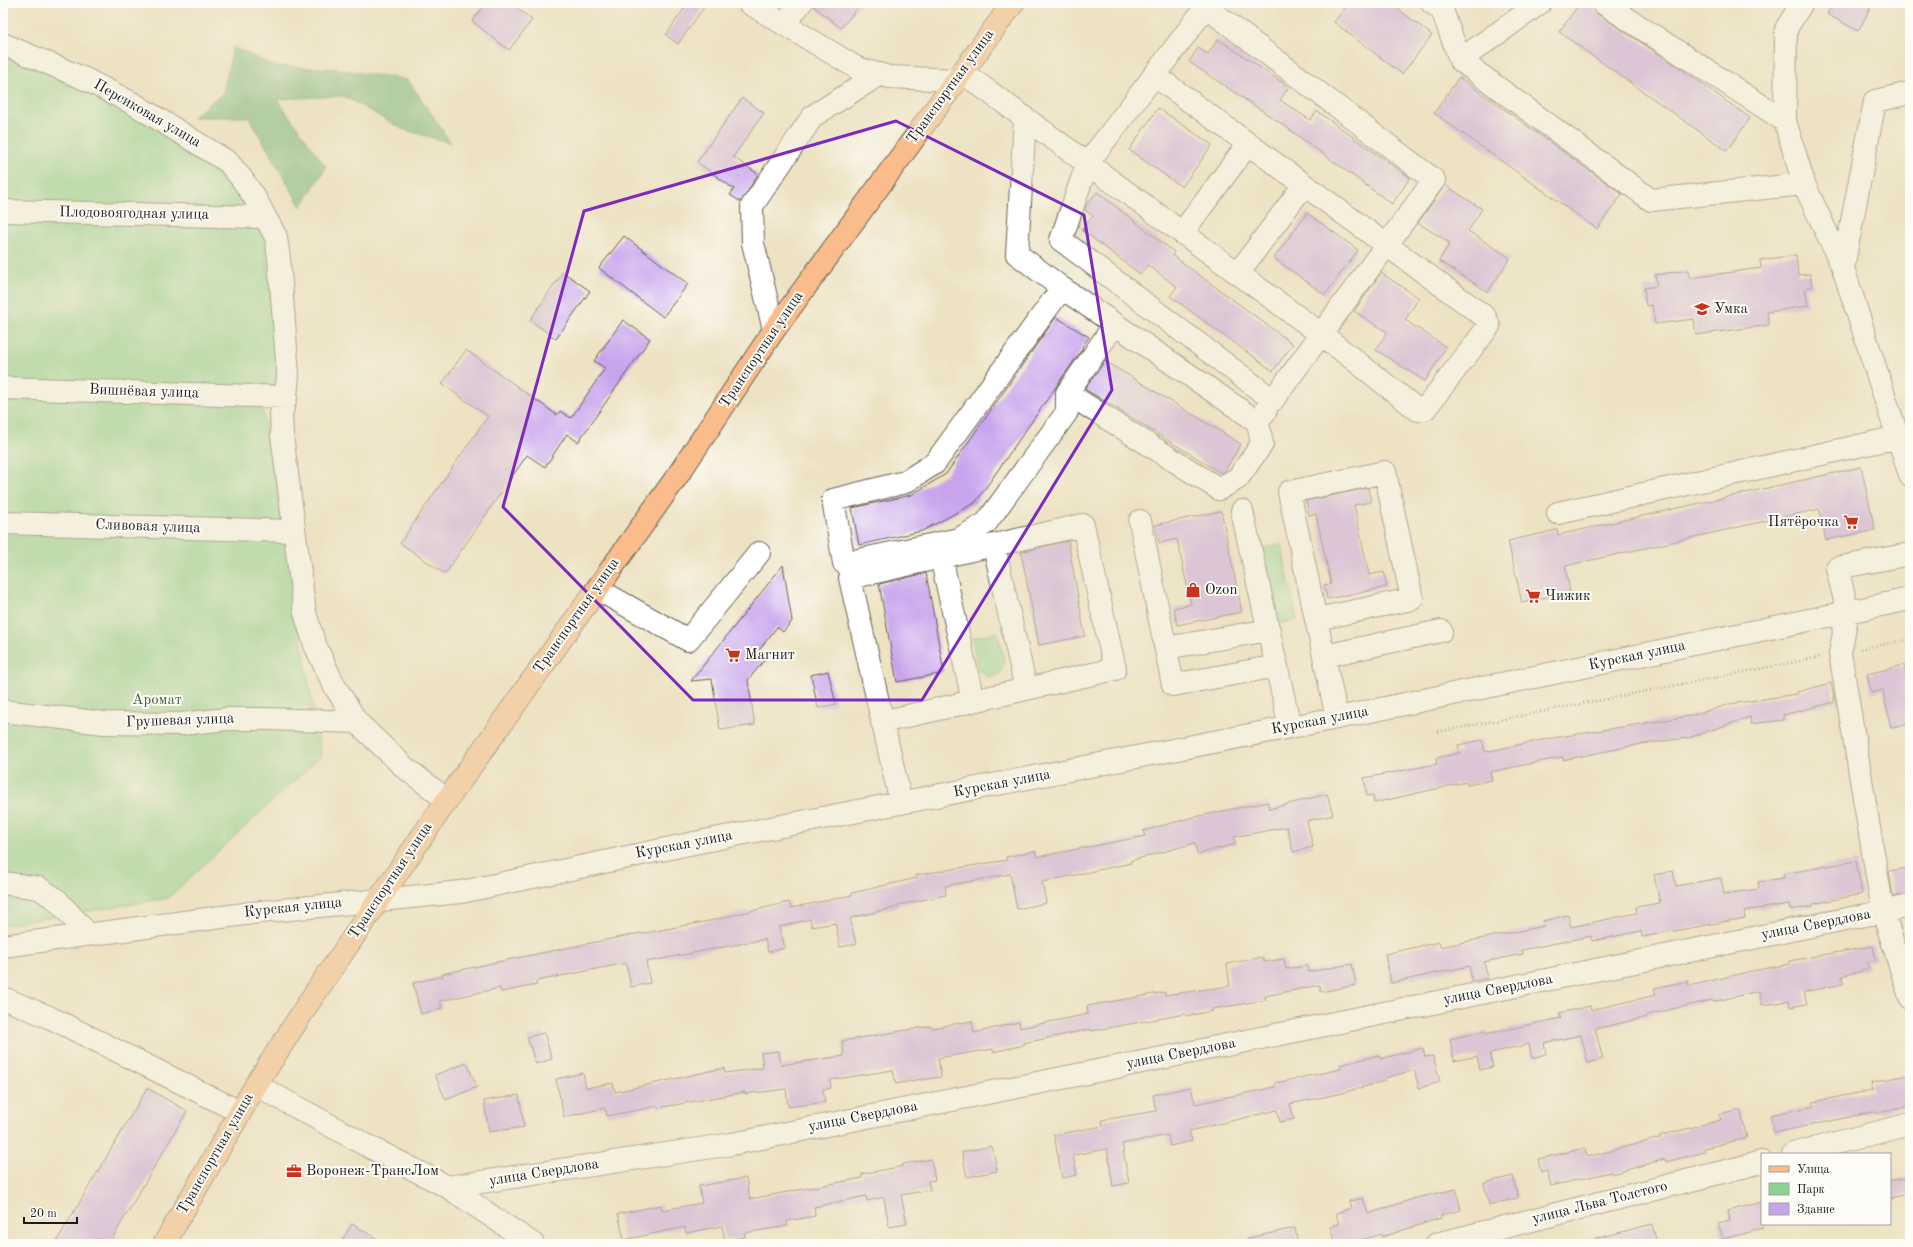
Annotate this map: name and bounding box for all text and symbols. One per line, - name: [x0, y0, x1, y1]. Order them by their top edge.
- street label: Транспортная улица: [905, 27, 998, 147]
- street label: Персиковая улица: [91, 77, 204, 151]
- street label: Плодовоягодная улица: [59, 205, 210, 223]
- street label: Транспортная улица: [717, 288, 807, 411]
- school or university icon: Умка: [1693, 300, 1711, 318]
- place label: Умка: [1714, 302, 1748, 317]
- street label: Вишнёвая улица: [89, 383, 200, 401]
- supermarket icon: Пятёрочка: [1842, 513, 1860, 531]
- place label: Пятёрочка: [1768, 515, 1840, 530]
- street label: Сливовая улица: [95, 518, 201, 536]
- street label: Транспортная улица: [532, 555, 623, 676]
- shop icon: Ozon: [1184, 581, 1202, 599]
- place label: Ozon: [1205, 583, 1238, 598]
- supermarket icon: Чижик: [1524, 587, 1542, 605]
- place label: Чижик: [1545, 589, 1591, 604]
- street label: Курская улица: [1587, 638, 1687, 674]
- supermarket icon: Магнит: [724, 646, 742, 664]
- place label: Магнит: [745, 648, 795, 663]
- park label: Аромат: [132, 693, 182, 708]
- street label: Курская улица: [1270, 704, 1370, 738]
- street label: Грушевая улица: [126, 712, 235, 730]
- street label: Курская улица: [952, 767, 1052, 801]
- street label: Транспортная улица: [346, 819, 436, 942]
- street label: Курская улица: [634, 828, 734, 862]
- street label: Курская улица: [243, 895, 343, 921]
- street label: улица Свердлова: [1760, 907, 1873, 943]
- street label: улица Свердлова: [1442, 972, 1555, 1008]
- street label: улица Свердлова: [1125, 1036, 1238, 1072]
- street label: Транспортная улица: [175, 1090, 257, 1217]
- street label: улица Свердлова: [807, 1099, 920, 1135]
- legend: [1761, 1153, 1891, 1225]
- street label: улица Свердлова: [488, 1157, 601, 1189]
- office icon: Воронеж-ТрансЛом: [285, 1162, 303, 1180]
- place label: Воронеж-ТрансЛом: [306, 1164, 439, 1179]
- text: Улица: [1797, 1164, 1830, 1176]
- street label: улица Льва Толстого: [1531, 1179, 1669, 1227]
- text: Парк: [1797, 1184, 1825, 1196]
- scale bar: [24, 1199, 77, 1225]
- text: Здание: [1797, 1204, 1835, 1216]
- text: 20 m: [30, 1208, 57, 1220]

